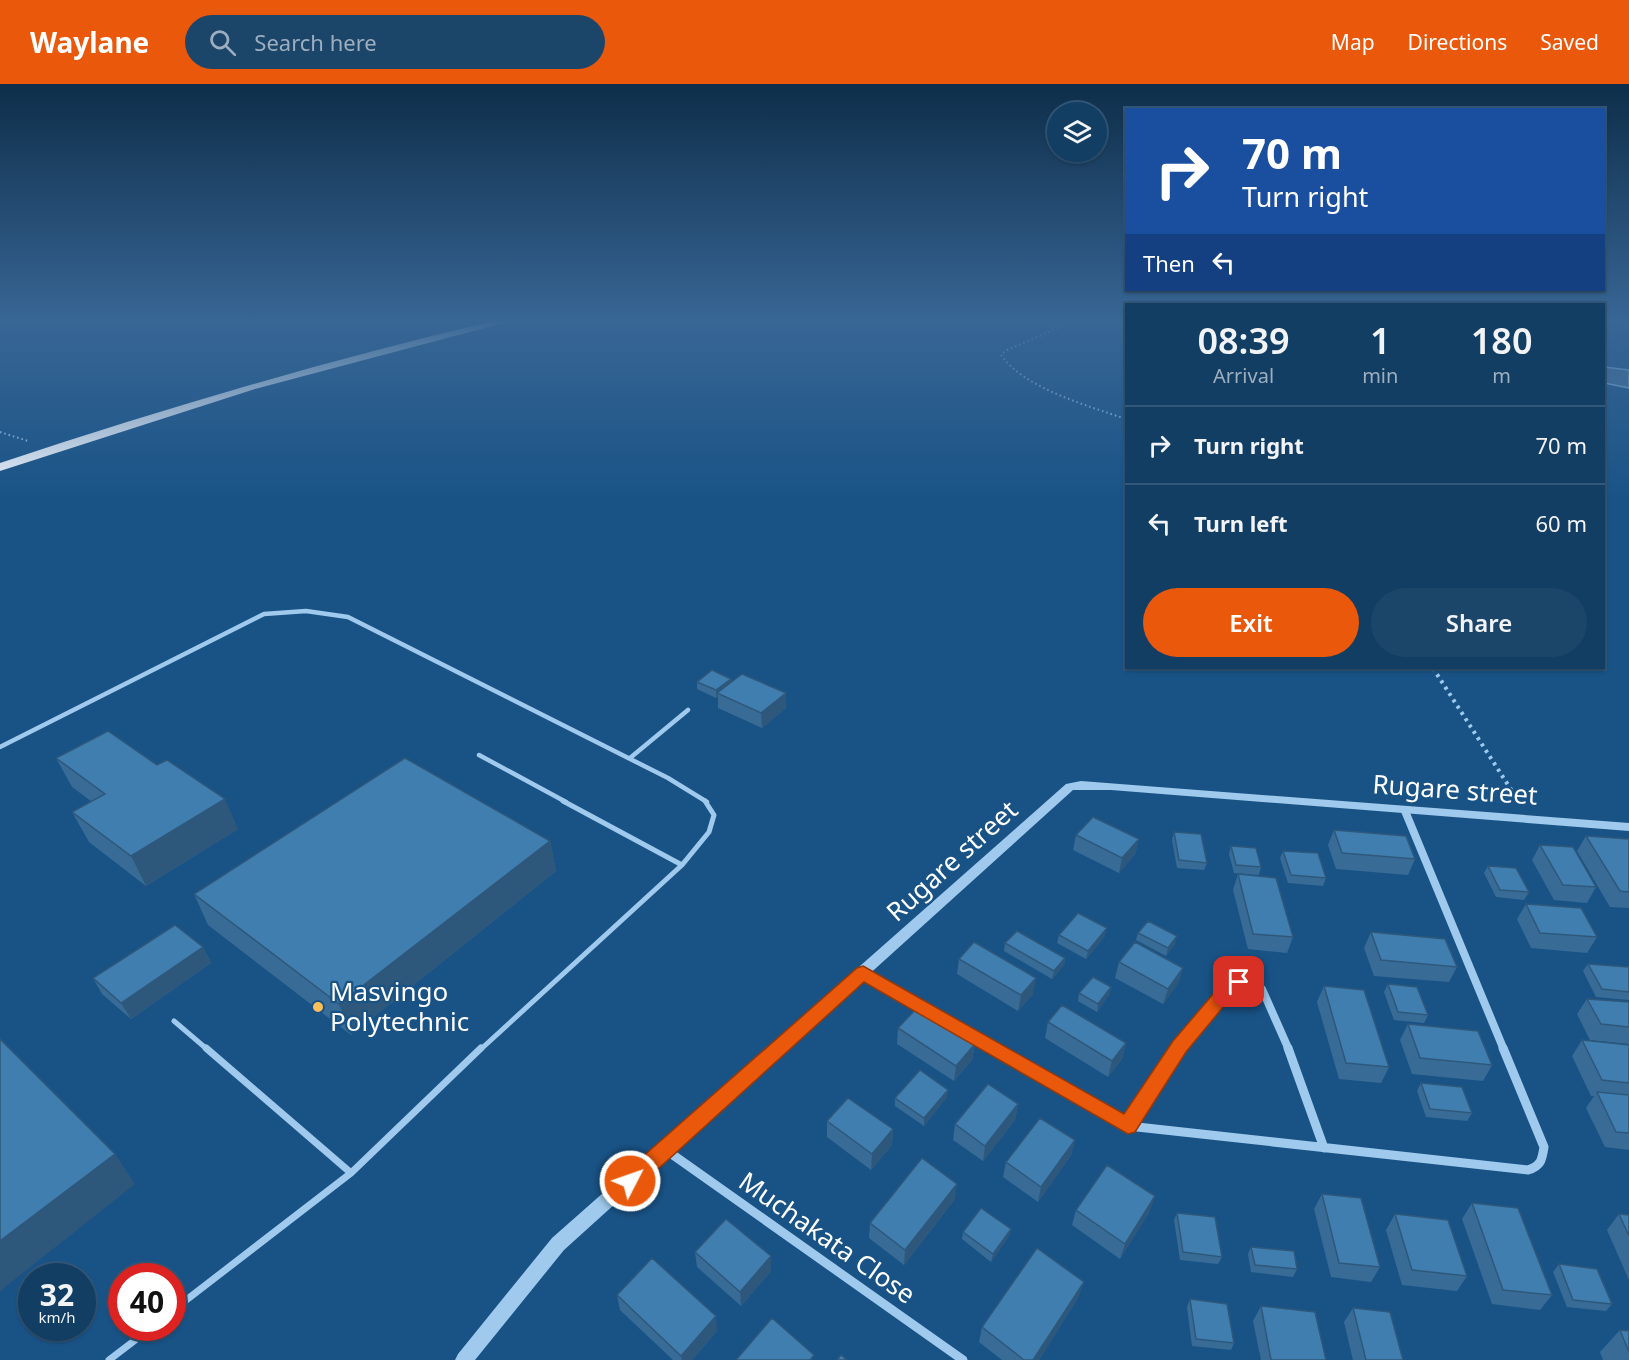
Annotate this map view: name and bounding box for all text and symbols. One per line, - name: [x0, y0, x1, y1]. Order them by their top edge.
- search box: [185, 15, 605, 69]
- text: Waylane: [30, 23, 149, 61]
- icon: search: [206, 26, 239, 59]
- text: Search here: [254, 27, 377, 57]
- text: Map: [1331, 28, 1375, 56]
- text: Directions: [1408, 28, 1507, 56]
- text: Saved: [1540, 28, 1599, 56]
- map controls: [1047, 102, 1107, 162]
- button: layers: [1047, 102, 1107, 162]
- text: 70 m: [1242, 124, 1342, 181]
- icon: right: [1143, 132, 1221, 210]
- text: Turn right: [1242, 178, 1368, 215]
- icon: left: [1207, 246, 1240, 279]
- text: Then: [1143, 248, 1195, 278]
- text: 08:39: [1197, 316, 1290, 365]
- text: 1: [1370, 316, 1391, 365]
- text: 180: [1471, 316, 1533, 365]
- text: Arrival: [1213, 362, 1274, 389]
- text: min: [1362, 362, 1398, 389]
- text: m: [1492, 362, 1511, 389]
- icon: right: [1143, 429, 1176, 462]
- text: Turn right: [1194, 430, 1304, 460]
- text: 70 m: [1536, 430, 1587, 460]
- icon: left: [1143, 507, 1176, 540]
- text: Turn left: [1194, 508, 1288, 538]
- text: 60 m: [1536, 508, 1587, 538]
- button: Exit: [1143, 588, 1359, 657]
- button: Share: [1371, 588, 1587, 657]
- street label: Rugare street: [1371, 765, 1539, 813]
- street label: Rugare street: [878, 792, 1025, 929]
- pin: [1213, 956, 1264, 1007]
- icon: arrive: [1222, 965, 1255, 998]
- place label: Masvingo Polytechnic: [330, 973, 469, 1039]
- marker: Masvingo Polytechnic: [311, 1000, 325, 1014]
- position arrow: [598, 1149, 662, 1213]
- street label: Muchakata Close: [732, 1163, 923, 1312]
- speed limit sign: 40: [108, 1263, 186, 1341]
- text: 32: [40, 1274, 74, 1315]
- text: km/h: [39, 1307, 75, 1327]

